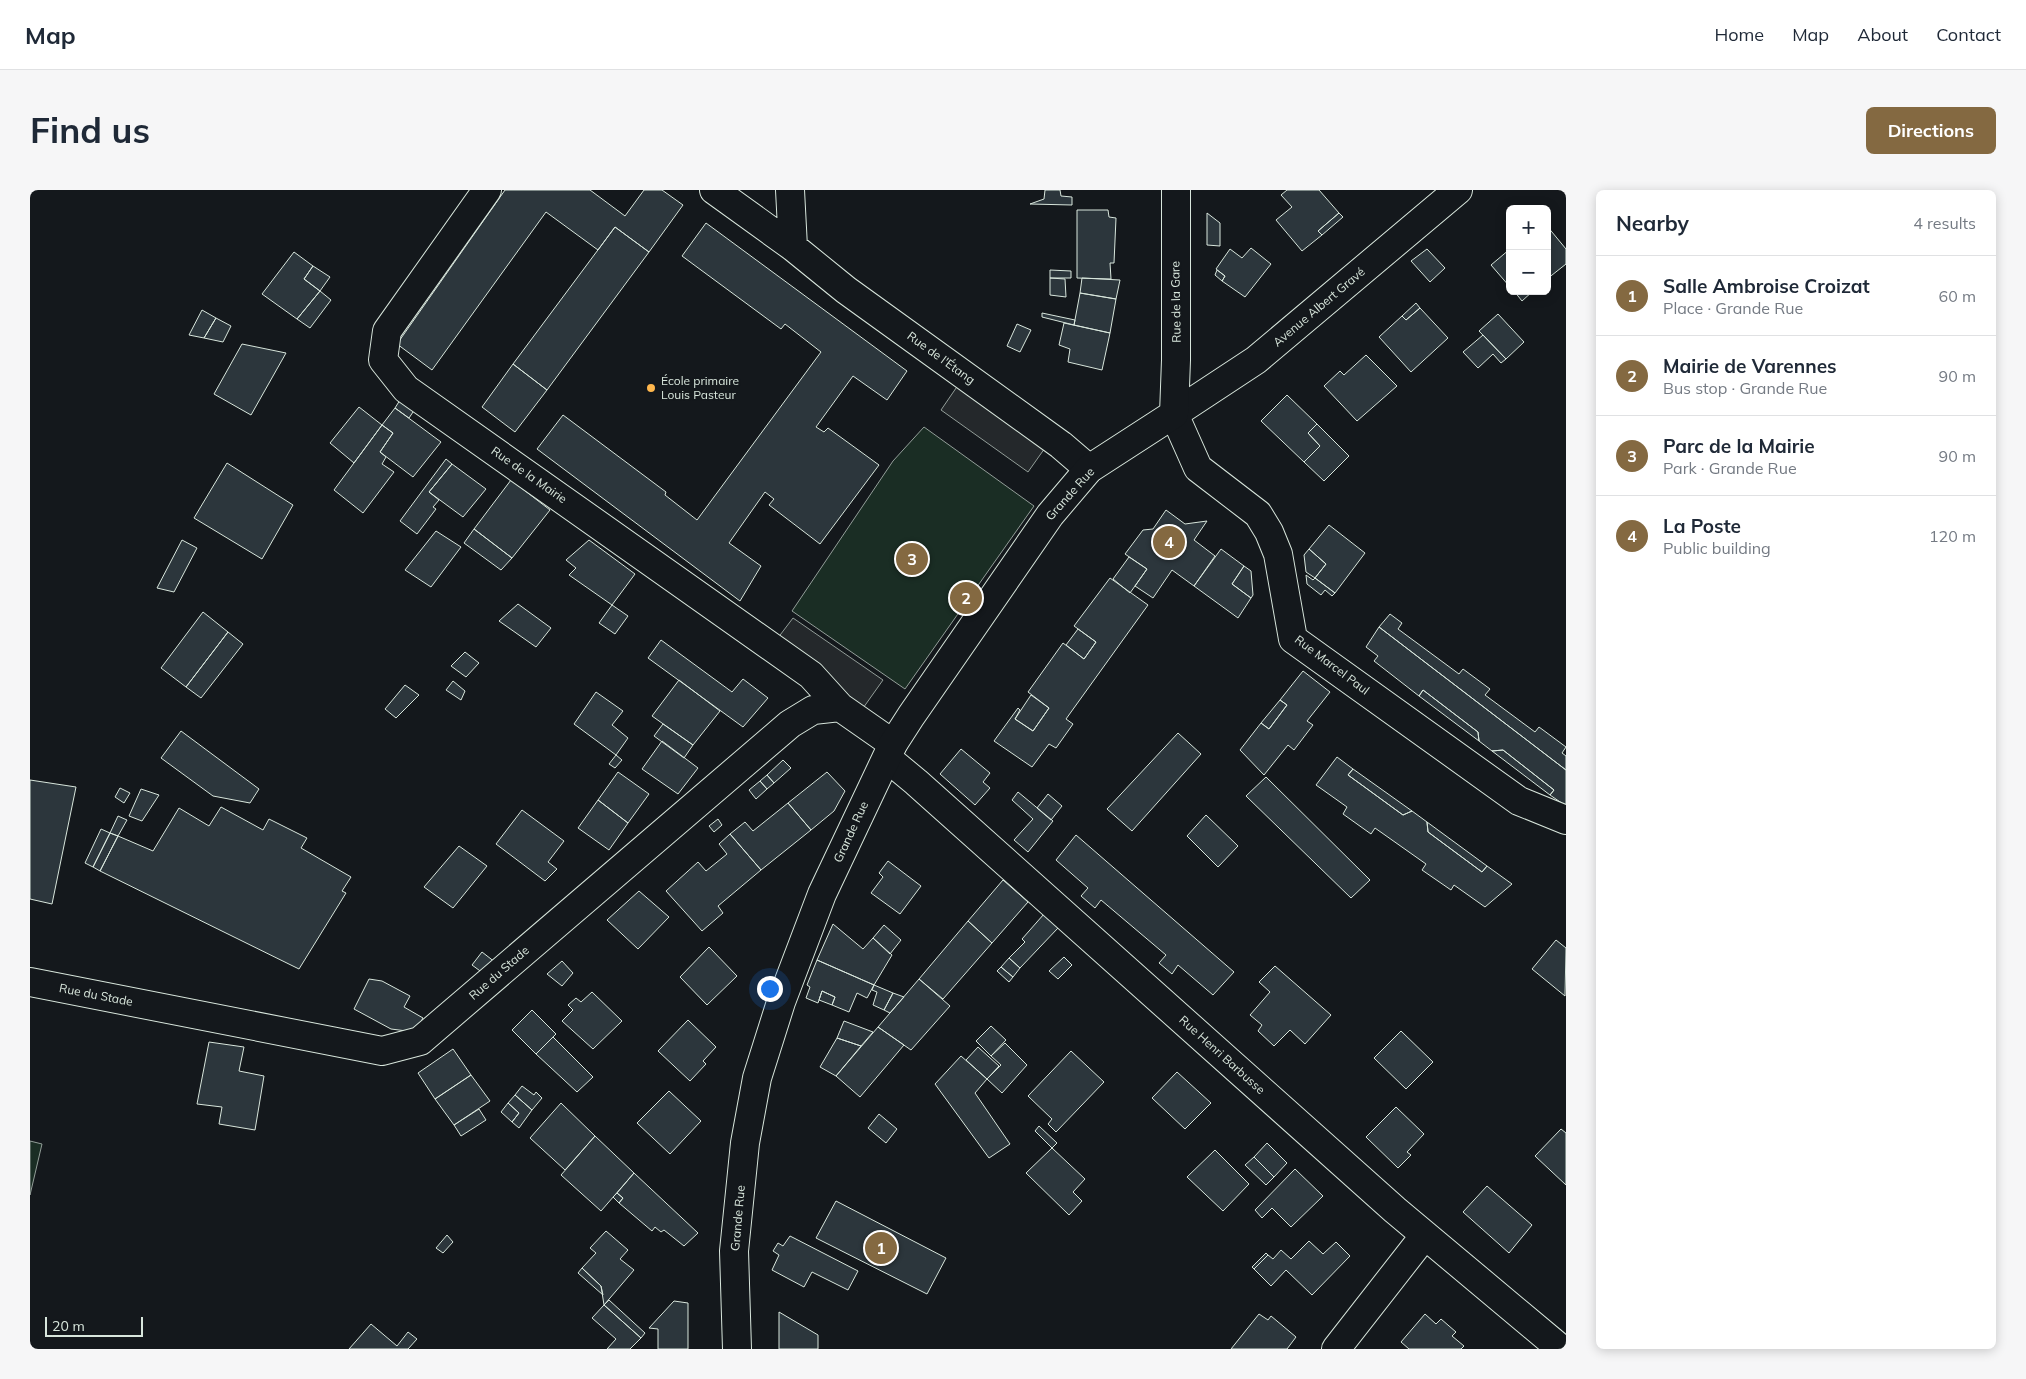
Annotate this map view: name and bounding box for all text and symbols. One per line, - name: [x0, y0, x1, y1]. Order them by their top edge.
- text: Map: [25, 20, 76, 50]
- text: Home: [1714, 23, 1764, 46]
- text: Map: [1792, 23, 1829, 46]
- text: About: [1857, 23, 1908, 46]
- text: Contact: [1936, 23, 2001, 46]
- button: Directions: [1866, 107, 1996, 154]
- text: Find us: [30, 108, 150, 152]
- map controls: [1506, 205, 1551, 295]
- button: +: [1506, 205, 1551, 250]
- text: Nearby: [1616, 210, 1689, 236]
- text: 4 results: [1913, 213, 1976, 233]
- button: −: [1506, 250, 1551, 295]
- street label: Rue de la Gare: [1167, 261, 1184, 343]
- street label: Avenue Albert Gravé: [1270, 264, 1368, 349]
- text: Salle Ambroise Croizat: [1663, 274, 1870, 298]
- text: 1: [1627, 286, 1637, 306]
- text: 60 m: [1939, 286, 1976, 306]
- text: Place · Grande Rue: [1663, 298, 1803, 318]
- street label: Rue de l'Étang: [905, 328, 978, 387]
- text: Mairie de Varennes: [1663, 354, 1837, 378]
- text: 2: [1627, 366, 1637, 386]
- text: 90 m: [1939, 366, 1976, 386]
- place label: École primaire Louis Pasteur: [661, 373, 739, 402]
- text: Bus stop · Grande Rue: [1663, 378, 1827, 398]
- marker: École primaire Louis Pasteur: [645, 382, 657, 394]
- text: Parc de la Mairie: [1663, 434, 1815, 458]
- street label: Rue de la Mairie: [489, 443, 570, 506]
- text: 3: [1627, 446, 1637, 466]
- text: 90 m: [1939, 446, 1976, 466]
- text: Park · Grande Rue: [1663, 458, 1797, 478]
- street label: Grande Rue: [1042, 464, 1097, 523]
- text: La Poste: [1663, 514, 1741, 538]
- pin: 4: [1153, 523, 1185, 561]
- text: 4: [1627, 526, 1637, 546]
- text: 120 m: [1929, 526, 1976, 546]
- text: Public building: [1663, 538, 1771, 558]
- pin: 3: [896, 540, 928, 578]
- pin: 2: [950, 579, 982, 617]
- street label: Rue Marcel Paul: [1292, 632, 1373, 698]
- street label: Grande Rue: [830, 799, 871, 865]
- street label: Rue du Stade: [466, 942, 532, 1003]
- your location: [757, 976, 783, 1002]
- street label: Rue du Stade: [58, 980, 134, 1009]
- street label: Rue Henri Barbusse: [1176, 1012, 1268, 1097]
- street label: Grande Rue: [727, 1184, 748, 1251]
- pin: 1: [865, 1229, 897, 1267]
- scale bar: [45, 1314, 142, 1337]
- text: 20 m: [52, 1317, 85, 1335]

